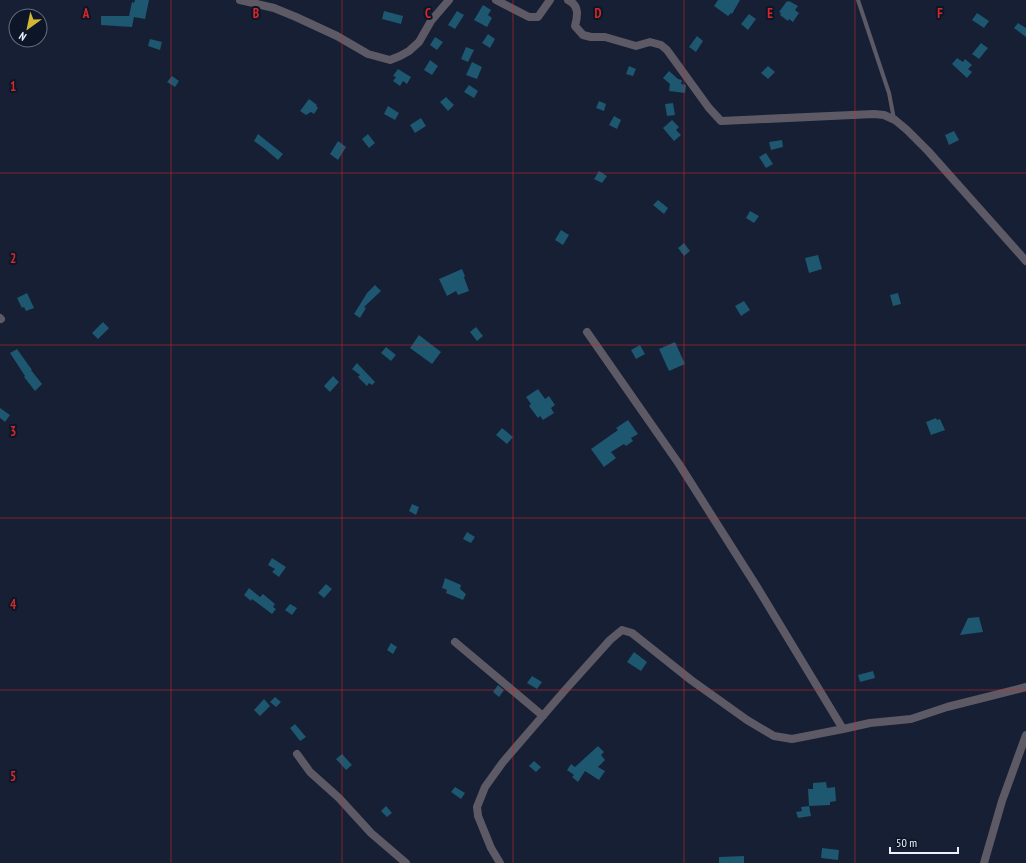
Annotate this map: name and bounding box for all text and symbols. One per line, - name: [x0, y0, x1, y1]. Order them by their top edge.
- text: A: [82, 5, 90, 22]
- text: B: [253, 5, 259, 22]
- text: C: [425, 5, 431, 22]
- text: D: [595, 5, 602, 22]
- text: E: [767, 5, 773, 22]
- text: F: [937, 5, 943, 22]
- north arrow: [8, 8, 48, 48]
- text: N: [16, 29, 29, 44]
- text: 1: [10, 78, 16, 95]
- text: 2: [10, 250, 16, 267]
- text: 3: [10, 423, 16, 440]
- text: 4: [10, 596, 17, 613]
- text: 5: [10, 768, 16, 785]
- scale bar: [890, 829, 958, 855]
- text: 50 m: [896, 835, 917, 850]

